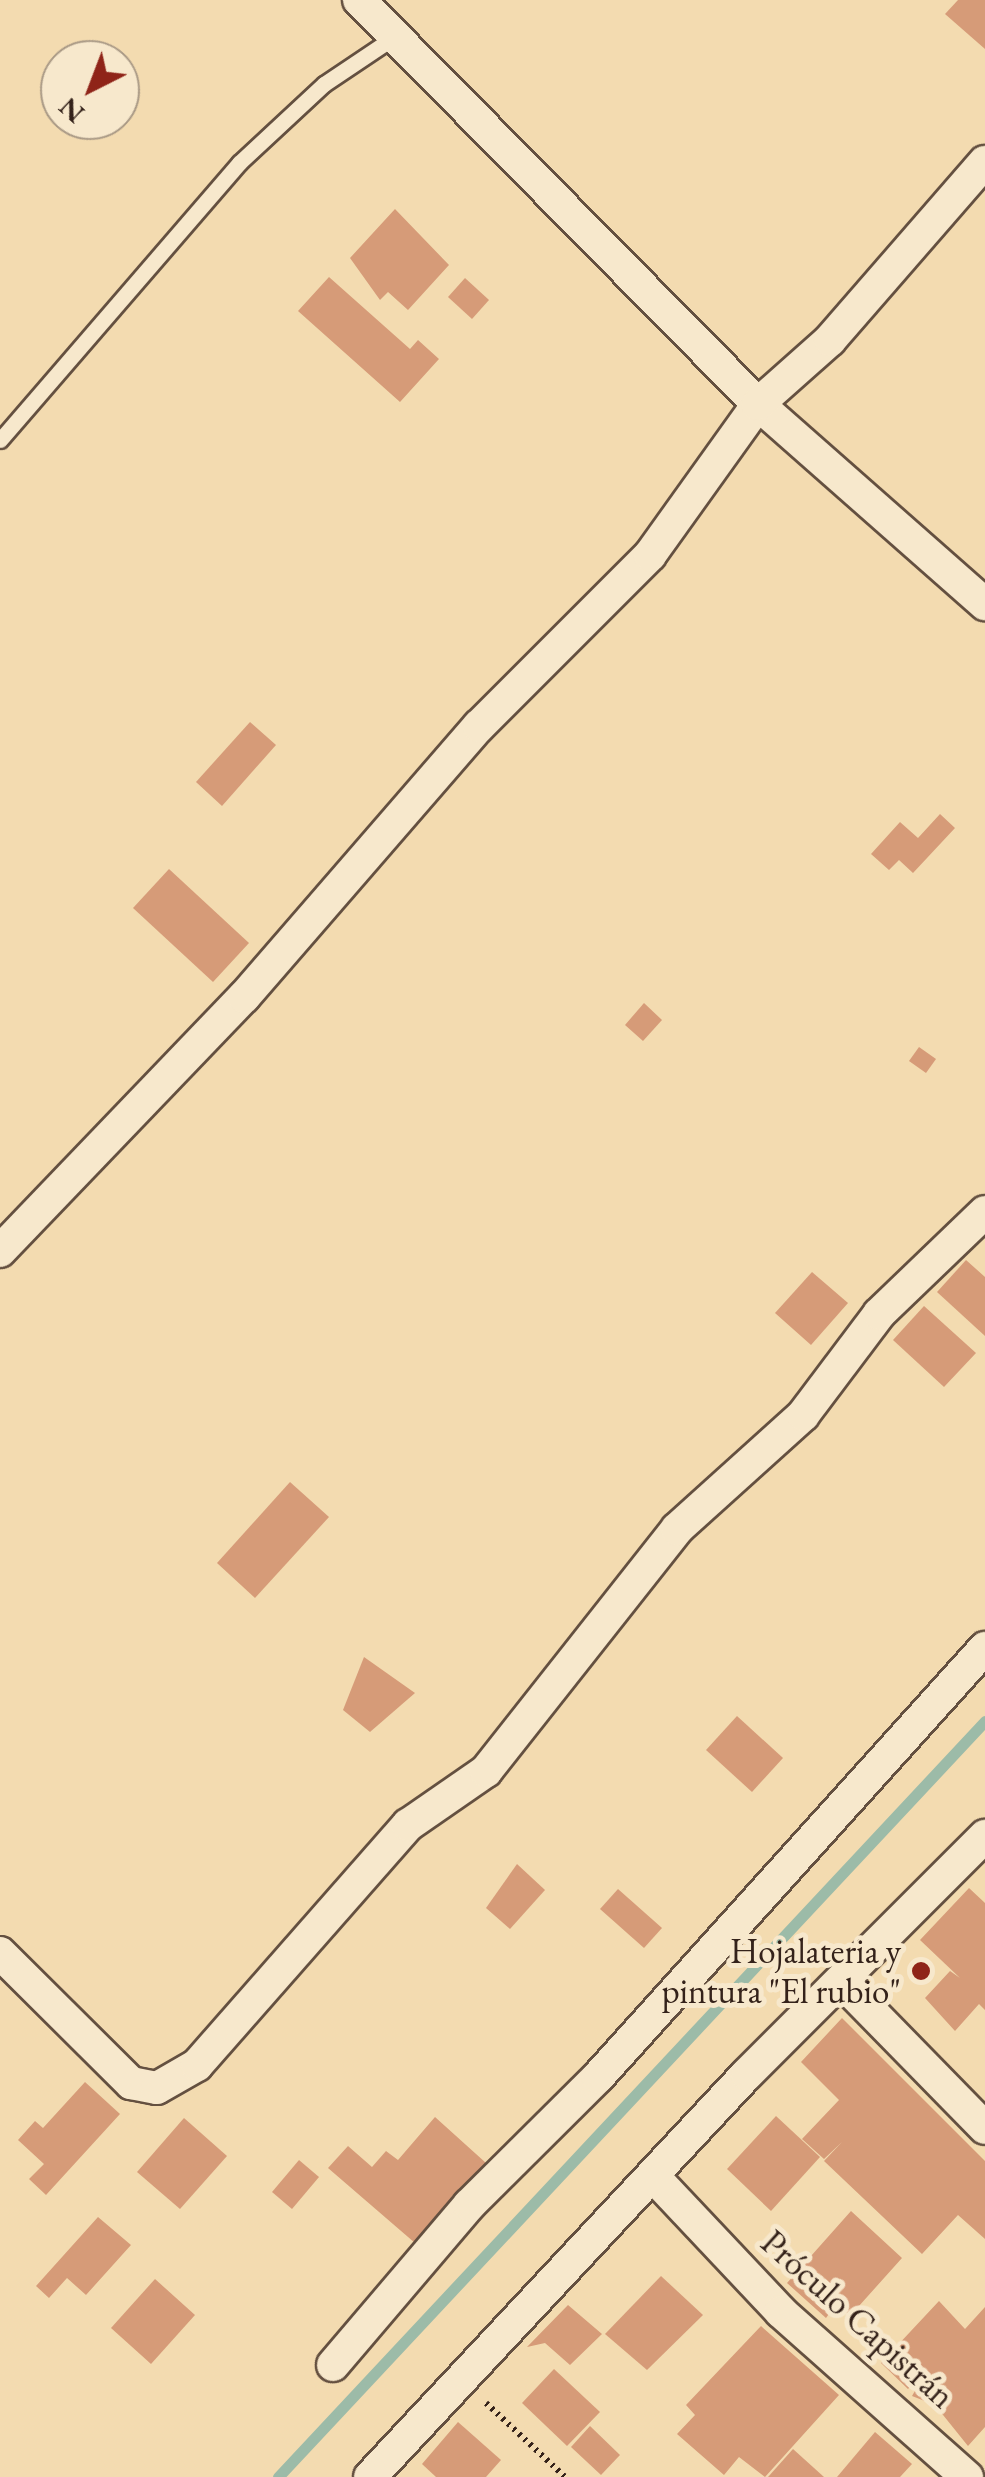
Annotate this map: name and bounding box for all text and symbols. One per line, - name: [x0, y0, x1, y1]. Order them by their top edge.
- north arrow: [40, 40, 140, 140]
- text: N: [51, 90, 92, 132]
- place label: Hojalateria y pintura "El rubio": [661, 1930, 901, 2012]
- marker: Hojalateria y pintura "El rubio": [910, 1960, 932, 1982]
- street label: Próculo Capistrán: [753, 2221, 963, 2417]

